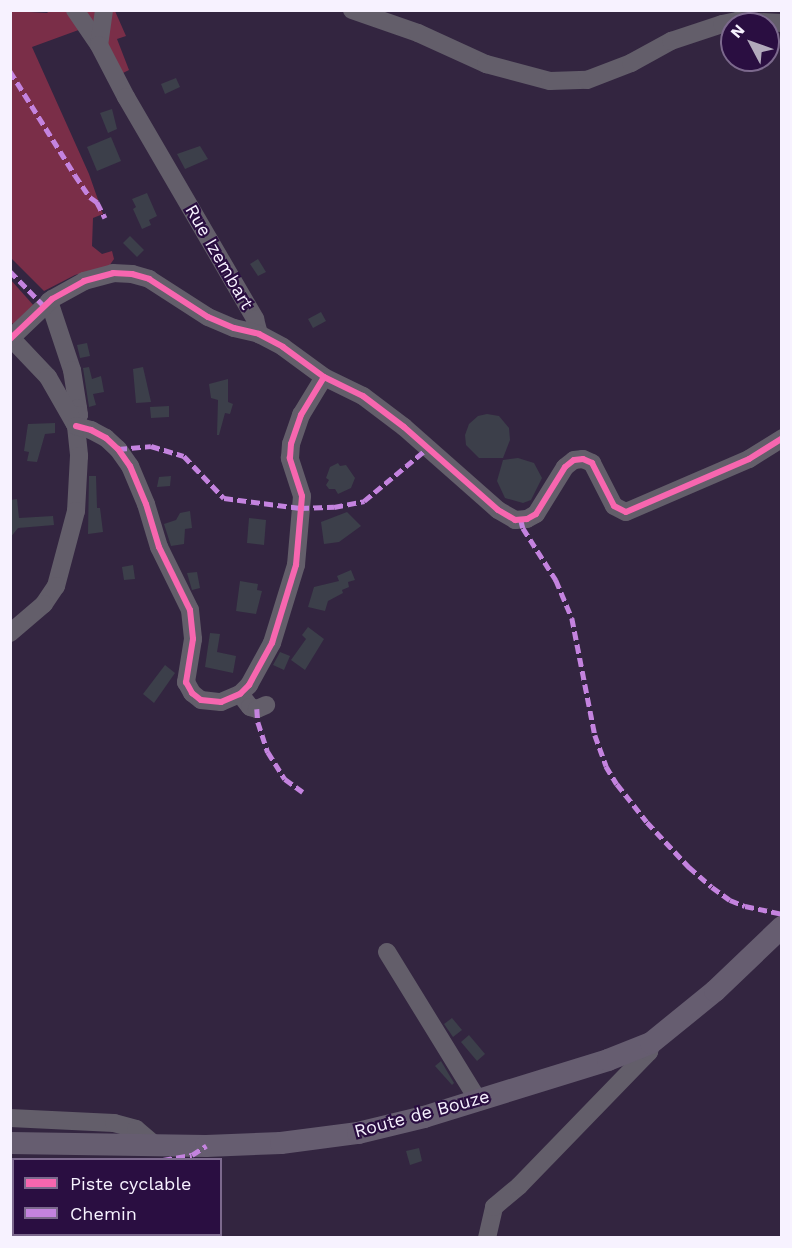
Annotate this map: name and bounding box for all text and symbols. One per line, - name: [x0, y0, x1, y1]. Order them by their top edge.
- north arrow: [720, 12, 780, 72]
- text: N: [726, 20, 749, 42]
- street label: Rue Izembart: [180, 201, 258, 313]
- street label: Route de Bouze: [352, 1086, 492, 1142]
- legend: [12, 1158, 222, 1236]
- text: Piste cyclable: [70, 1173, 191, 1194]
- text: Chemin: [70, 1203, 137, 1224]

